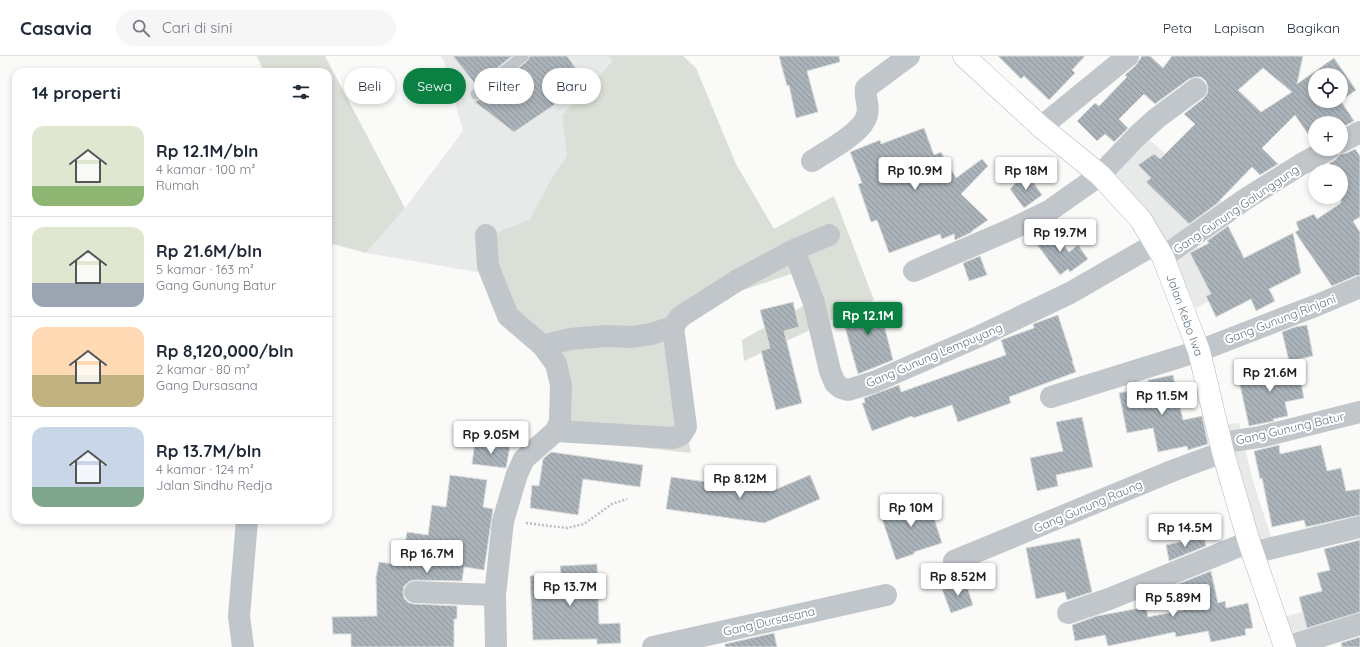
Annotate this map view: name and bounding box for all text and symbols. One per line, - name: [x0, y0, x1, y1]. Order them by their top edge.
- search box: [116, 10, 396, 46]
- text: Casavia: [20, 16, 92, 40]
- icon: search: [130, 17, 152, 39]
- text: Cari di sini: [162, 18, 232, 37]
- text: Peta: [1163, 19, 1192, 37]
- text: Lapisan: [1214, 19, 1265, 37]
- text: Bagikan: [1287, 19, 1340, 37]
- chip: Beli: [344, 68, 395, 104]
- chip: Sewa: [403, 68, 466, 104]
- chip: Filter: [474, 68, 534, 104]
- chip: Baru: [542, 68, 601, 104]
- map controls: [1308, 68, 1348, 204]
- button: locate: [1308, 68, 1348, 108]
- icon: filters: [290, 81, 312, 103]
- text: 14 properti: [32, 82, 121, 103]
- button: +: [1308, 116, 1348, 156]
- text: Rp 12.1M/bln: [156, 140, 258, 161]
- icon: home: [64, 142, 112, 190]
- pin: Rp 10.9M: [874, 157, 956, 191]
- pin: Rp 18M: [993, 157, 1059, 191]
- text: 4 kamar · 100 m²: [156, 161, 255, 177]
- street label: Gang Gunung Galunggung: [1170, 161, 1302, 257]
- text: Rp 10.9M: [887, 162, 943, 178]
- text: Rp 18M: [1004, 162, 1048, 178]
- button: −: [1308, 164, 1348, 204]
- text: Rumah: [156, 177, 199, 193]
- pin: Rp 19.7M: [1019, 219, 1101, 253]
- text: Rp 19.7M: [1033, 224, 1087, 240]
- text: Rp 21.6M/bln: [156, 240, 262, 261]
- icon: home: [64, 243, 112, 291]
- text: 5 kamar · 163 m²: [156, 261, 254, 277]
- street label: Jalan Kebo Iwa: [1163, 272, 1207, 358]
- text: Gang Gunung Batur: [156, 277, 276, 293]
- street label: Gang Gunung Rinjani: [1222, 291, 1338, 347]
- pin: Rp 12.1M: [827, 302, 909, 336]
- text: Rp 12.1M: [842, 307, 894, 323]
- street label: Gang Gunung Lempuyang: [863, 319, 1005, 391]
- text: Rp 8,120,000/bln: [156, 340, 294, 361]
- icon: home: [64, 343, 112, 391]
- pin: Rp 21.6M: [1229, 359, 1311, 393]
- text: 2 kamar · 80 m²: [156, 361, 250, 377]
- text: Rp 21.6M: [1243, 364, 1297, 380]
- text: Gang Dursasana: [156, 377, 258, 393]
- pin: Rp 11.5M: [1121, 382, 1203, 416]
- text: Rp 11.5M: [1136, 387, 1188, 403]
- street label: Gang Gunung Batur: [1234, 408, 1346, 448]
- pin: Rp 9.05M: [450, 421, 532, 455]
- text: Rp 9.05M: [463, 426, 519, 442]
- text: Rp 13.7M/bln: [156, 440, 261, 461]
- icon: home: [64, 443, 112, 491]
- text: 4 kamar · 124 m²: [156, 461, 254, 477]
- pin: Rp 8.12M: [699, 465, 781, 499]
- text: Rp 8.12M: [713, 470, 767, 486]
- street label: Gang Gunung Raung: [1031, 476, 1145, 536]
- text: Jalan Sindhu Redja: [156, 477, 272, 493]
- pin: Rp 10M: [878, 494, 944, 528]
- text: Rp 10M: [889, 499, 933, 515]
- pin: Rp 14.5M: [1144, 514, 1226, 548]
- text: Rp 14.5M: [1158, 519, 1212, 535]
- pin: Rp 16.7M: [386, 540, 468, 574]
- text: Rp 16.7M: [400, 545, 454, 561]
- pin: Rp 8.52M: [917, 563, 999, 597]
- text: Rp 8.52M: [930, 568, 986, 584]
- pin: Rp 13.7M: [529, 573, 611, 607]
- text: Rp 13.7M: [543, 578, 597, 594]
- pin: Rp 5.89M: [1132, 584, 1214, 618]
- text: Rp 5.89M: [1145, 589, 1201, 605]
- street label: Gang Dursasana: [722, 603, 816, 639]

